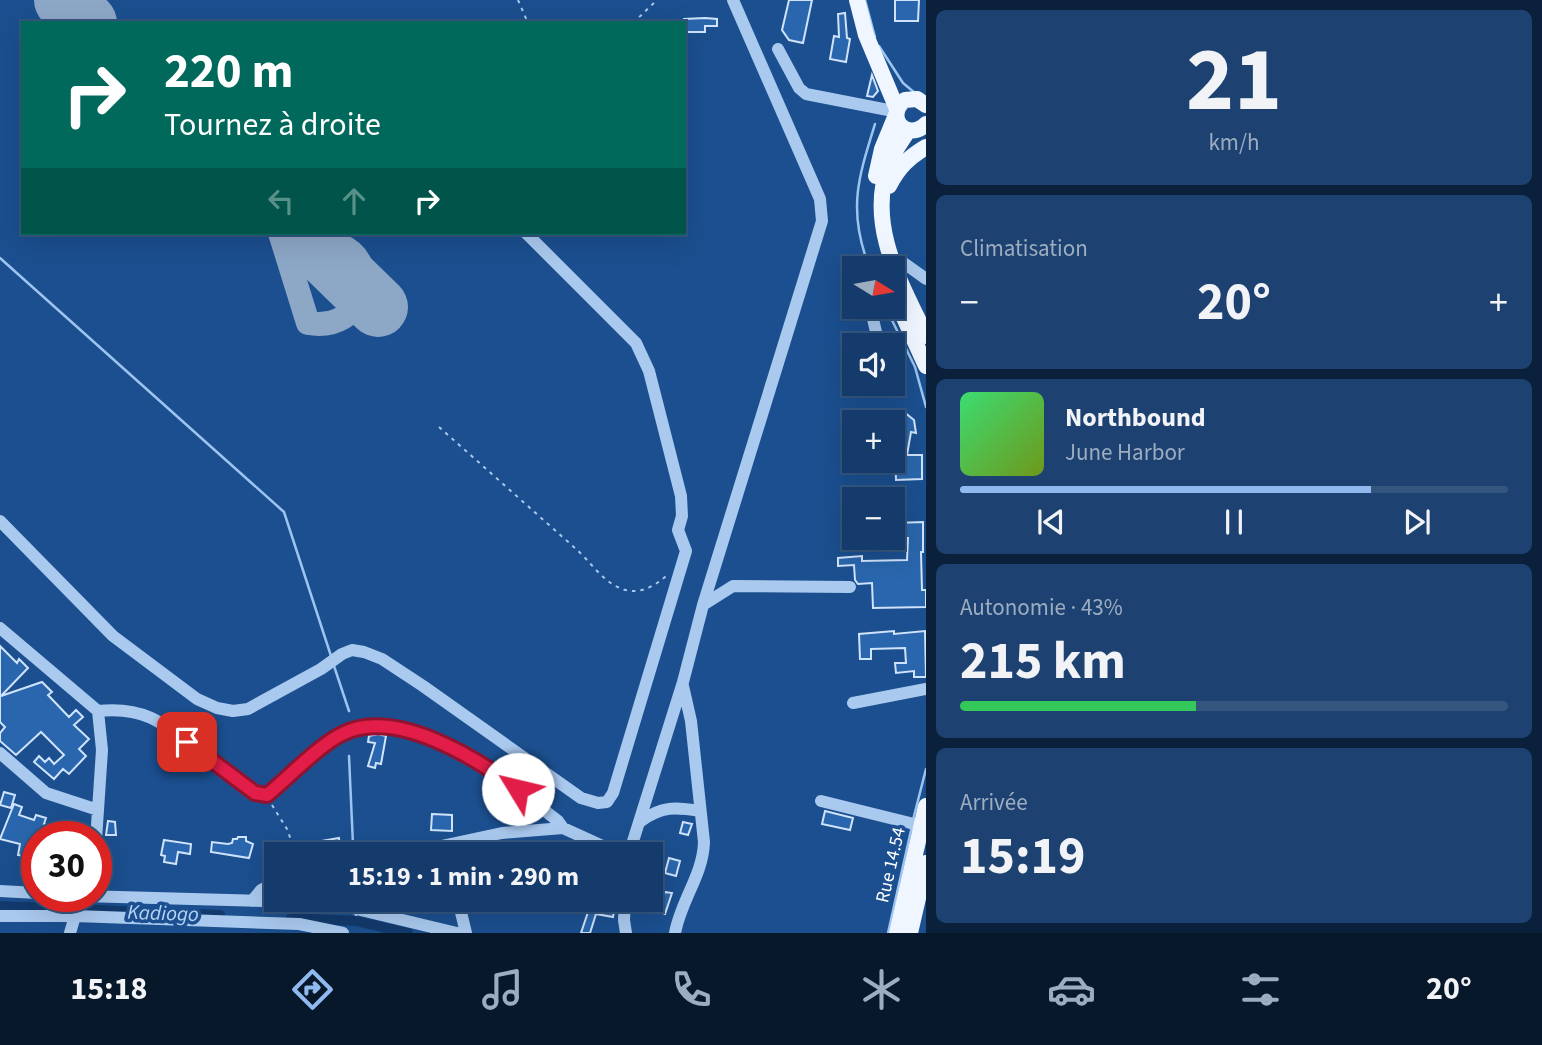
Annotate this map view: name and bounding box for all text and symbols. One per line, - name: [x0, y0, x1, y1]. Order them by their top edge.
- text: 21: [1186, 16, 1282, 145]
- text: 220 m: [164, 37, 293, 107]
- icon: right: [49, 49, 140, 140]
- text: Tournez à droite: [164, 102, 381, 148]
- text: km/h: [1208, 126, 1260, 159]
- icon: left: [262, 182, 300, 220]
- icon: ahead: [335, 182, 373, 220]
- icon: right: [408, 182, 446, 220]
- text: Climatisation: [960, 232, 1088, 265]
- north arrow: [842, 256, 905, 318]
- map controls: [842, 256, 905, 550]
- text: 20°: [1197, 266, 1271, 340]
- text: −: [960, 276, 979, 330]
- text: +: [1489, 276, 1508, 330]
- button: sound: [842, 333, 905, 396]
- text: Northbound: [1065, 399, 1206, 436]
- button: +: [842, 410, 905, 473]
- text: June Harbor: [1065, 436, 1185, 469]
- button: −: [842, 487, 905, 550]
- icon: previous: [1032, 503, 1070, 541]
- icon: pause: [1215, 503, 1253, 541]
- icon: next: [1398, 503, 1436, 541]
- text: Autonomie · 43%: [960, 591, 1123, 624]
- text: 215 km: [960, 625, 1126, 699]
- pin: [157, 712, 217, 772]
- icon: arrive: [168, 723, 206, 761]
- position arrow: [481, 752, 555, 826]
- text: Arrivée: [960, 786, 1028, 819]
- text: 15:19: [960, 820, 1085, 894]
- speed limit sign: 30: [21, 821, 112, 912]
- street label: Rue 14.54: [869, 825, 913, 905]
- text: 15:19 · 1 min · 290 m: [348, 858, 579, 895]
- water label: Kadiogo: [127, 897, 199, 929]
- icon: directions: [288, 965, 337, 1014]
- icon: music: [478, 965, 527, 1014]
- icon: phone: [667, 965, 716, 1014]
- icon: climate: [857, 965, 906, 1014]
- icon: car: [1047, 965, 1096, 1014]
- icon: filters: [1236, 965, 1285, 1014]
- text: 15:18: [70, 966, 148, 1012]
- text: 20°: [1426, 966, 1472, 1012]

